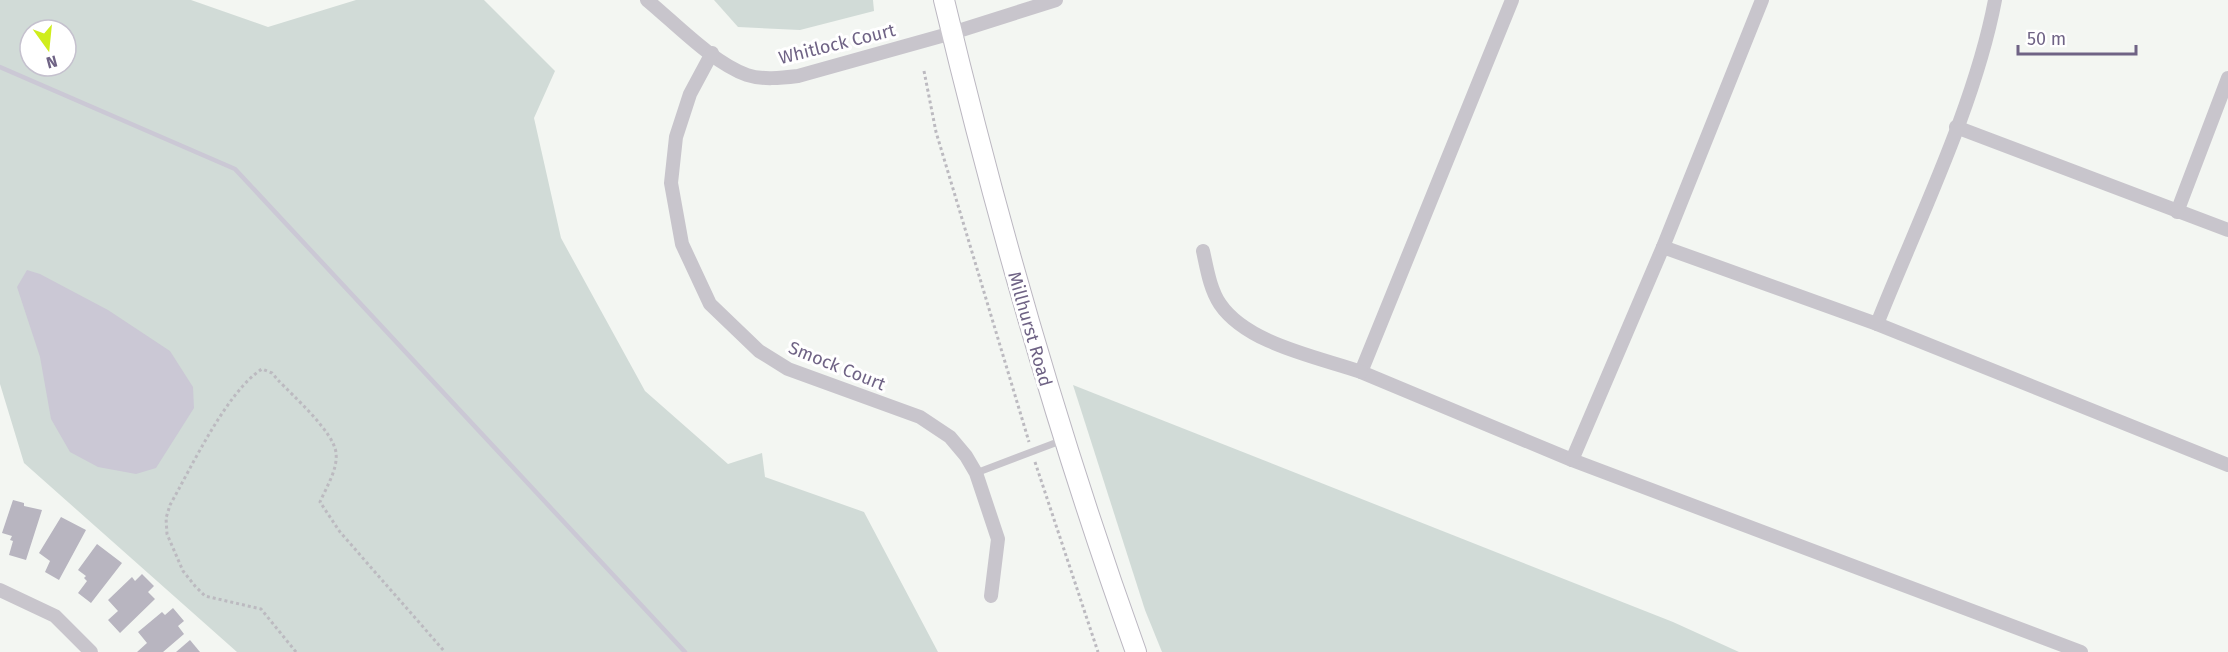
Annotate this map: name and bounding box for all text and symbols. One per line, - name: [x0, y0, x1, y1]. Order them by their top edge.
- north arrow: [18, 18, 78, 78]
- scale bar: [2018, 18, 2136, 56]
- street label: Whitlock Court: [776, 19, 898, 69]
- text: 50 m: [2027, 28, 2066, 50]
- text: N: [44, 51, 59, 73]
- street label: Millhurst Road: [1003, 269, 1057, 389]
- street label: Smock Court: [785, 337, 889, 396]

